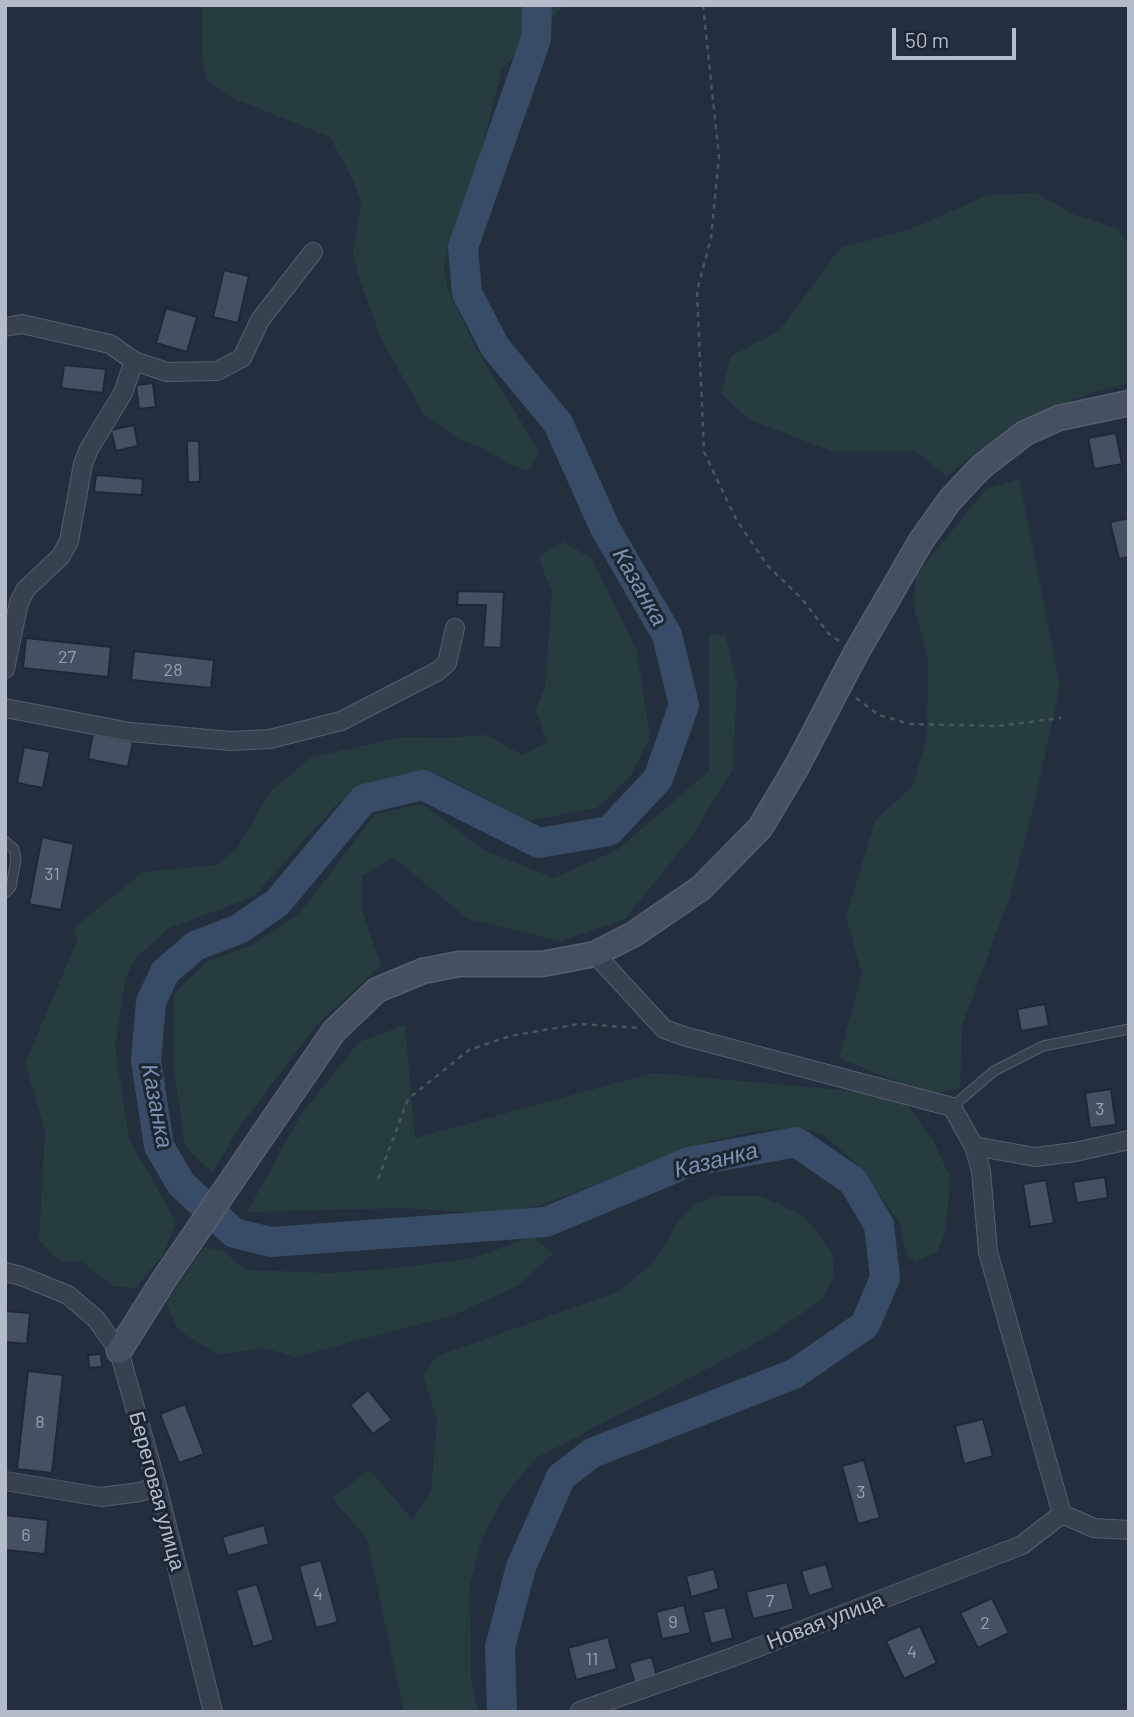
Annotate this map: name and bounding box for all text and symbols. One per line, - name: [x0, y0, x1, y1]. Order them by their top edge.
- scale bar: [896, 14, 1020, 58]
- text: 50 m: [905, 27, 949, 52]
- water label: Казанка: [607, 543, 673, 631]
- house number: 27: [58, 646, 76, 668]
- house number: 28: [163, 659, 183, 681]
- house number: 31: [44, 863, 60, 885]
- water label: Казанка: [135, 1061, 179, 1151]
- house number: 3: [1095, 1098, 1105, 1120]
- water label: Казанка: [671, 1136, 761, 1184]
- street label: Береговая улица: [124, 1409, 190, 1573]
- house number: 8: [35, 1411, 45, 1433]
- house number: 3: [856, 1481, 866, 1503]
- house number: 6: [21, 1524, 31, 1546]
- house number: 4: [313, 1583, 323, 1605]
- street label: Новая улица: [763, 1587, 887, 1655]
- house number: 7: [766, 1590, 774, 1612]
- house number: 9: [668, 1611, 678, 1633]
- house number: 2: [980, 1612, 990, 1634]
- house number: 4: [907, 1641, 917, 1663]
- house number: 11: [586, 1648, 598, 1670]

